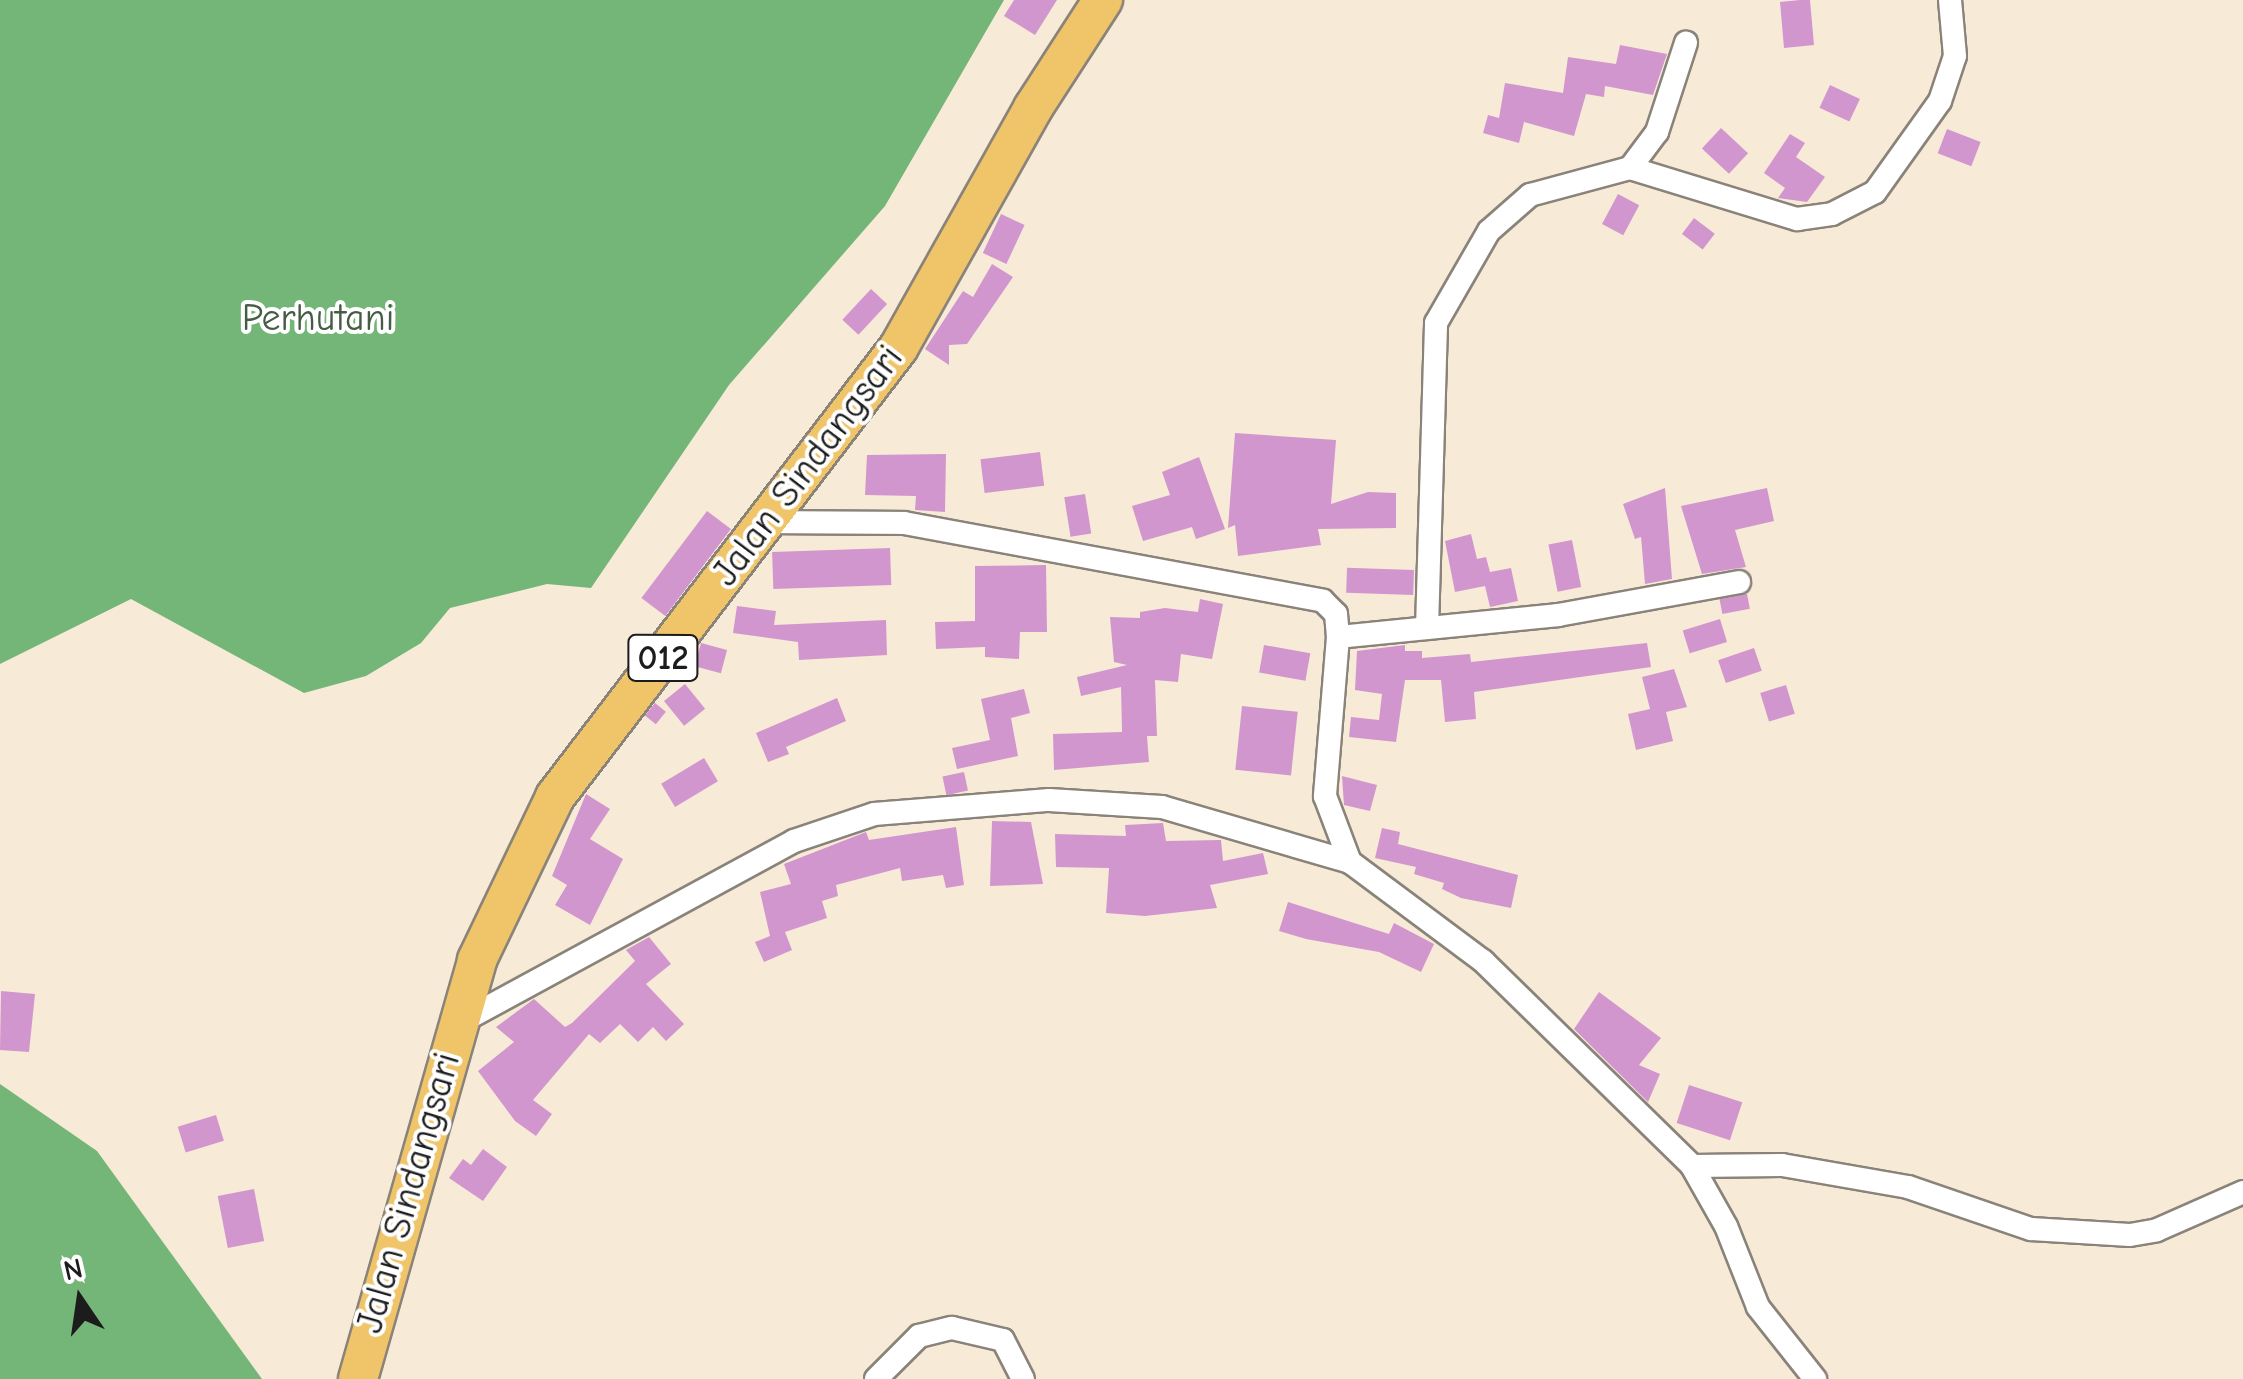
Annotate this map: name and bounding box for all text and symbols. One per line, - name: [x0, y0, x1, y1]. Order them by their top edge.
- park label: Perhutani: [242, 296, 394, 342]
- street label: Jalan Sindangsari: [703, 337, 913, 595]
- road number: 012: [626, 628, 700, 688]
- street label: Jalan Sindangsari: [347, 1048, 471, 1338]
- north arrow: [30, 1249, 130, 1349]
- text: N: [61, 1252, 86, 1287]

